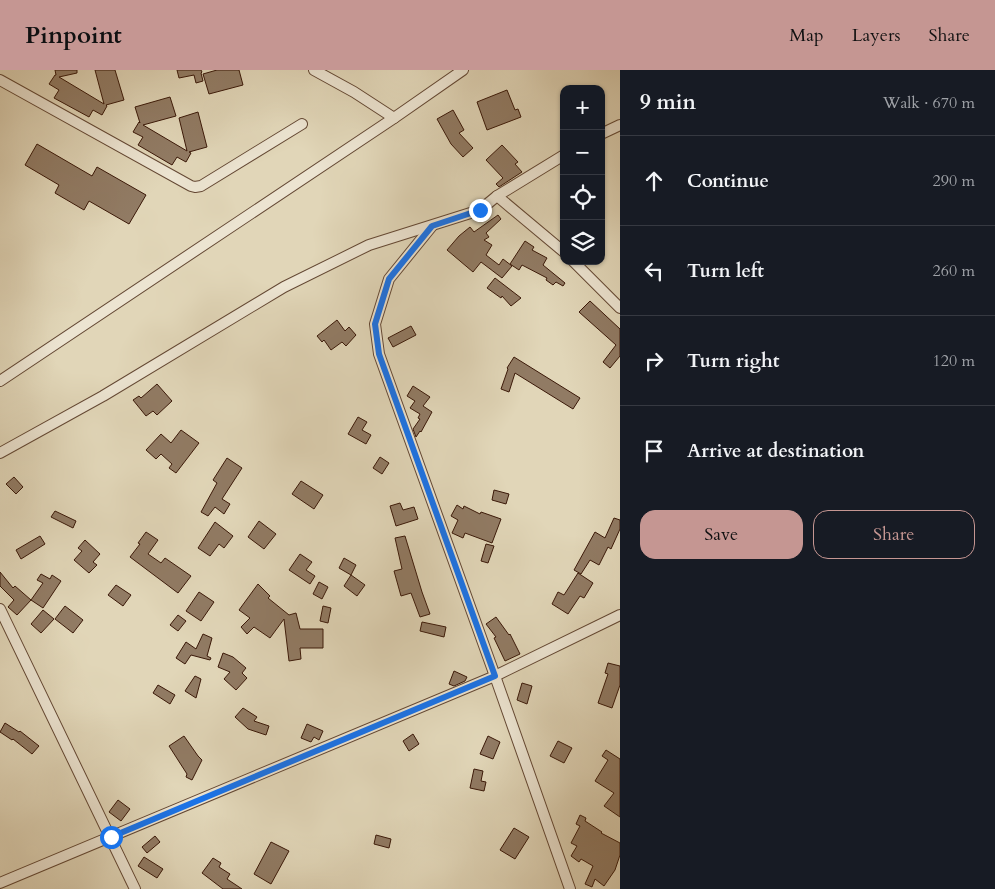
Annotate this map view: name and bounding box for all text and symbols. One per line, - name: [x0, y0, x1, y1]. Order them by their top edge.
- text: Pinpoint: [25, 19, 122, 52]
- text: Map: [789, 23, 824, 48]
- text: Layers: [852, 23, 901, 48]
- text: Share: [929, 23, 970, 48]
- map controls: [560, 85, 605, 265]
- button: +: [560, 85, 605, 130]
- text: 9 min: [640, 88, 696, 117]
- text: Walk · 670 m: [883, 92, 975, 114]
- button: −: [560, 130, 605, 175]
- icon: ahead: [640, 167, 668, 195]
- text: Continue: [687, 168, 769, 194]
- text: 290 m: [933, 170, 975, 192]
- button: locate: [560, 175, 605, 220]
- route end: [469, 199, 492, 222]
- button: layers: [560, 220, 605, 265]
- icon: left: [640, 257, 668, 285]
- text: Turn left: [687, 258, 764, 284]
- text: 260 m: [933, 260, 975, 282]
- icon: right: [640, 347, 668, 375]
- text: Turn right: [687, 348, 779, 374]
- text: 120 m: [933, 350, 975, 372]
- icon: arrive: [640, 437, 668, 465]
- text: Arrive at destination: [687, 438, 864, 464]
- button: Save: [640, 510, 803, 559]
- button: Share: [813, 510, 975, 559]
- route start: [100, 826, 123, 849]

